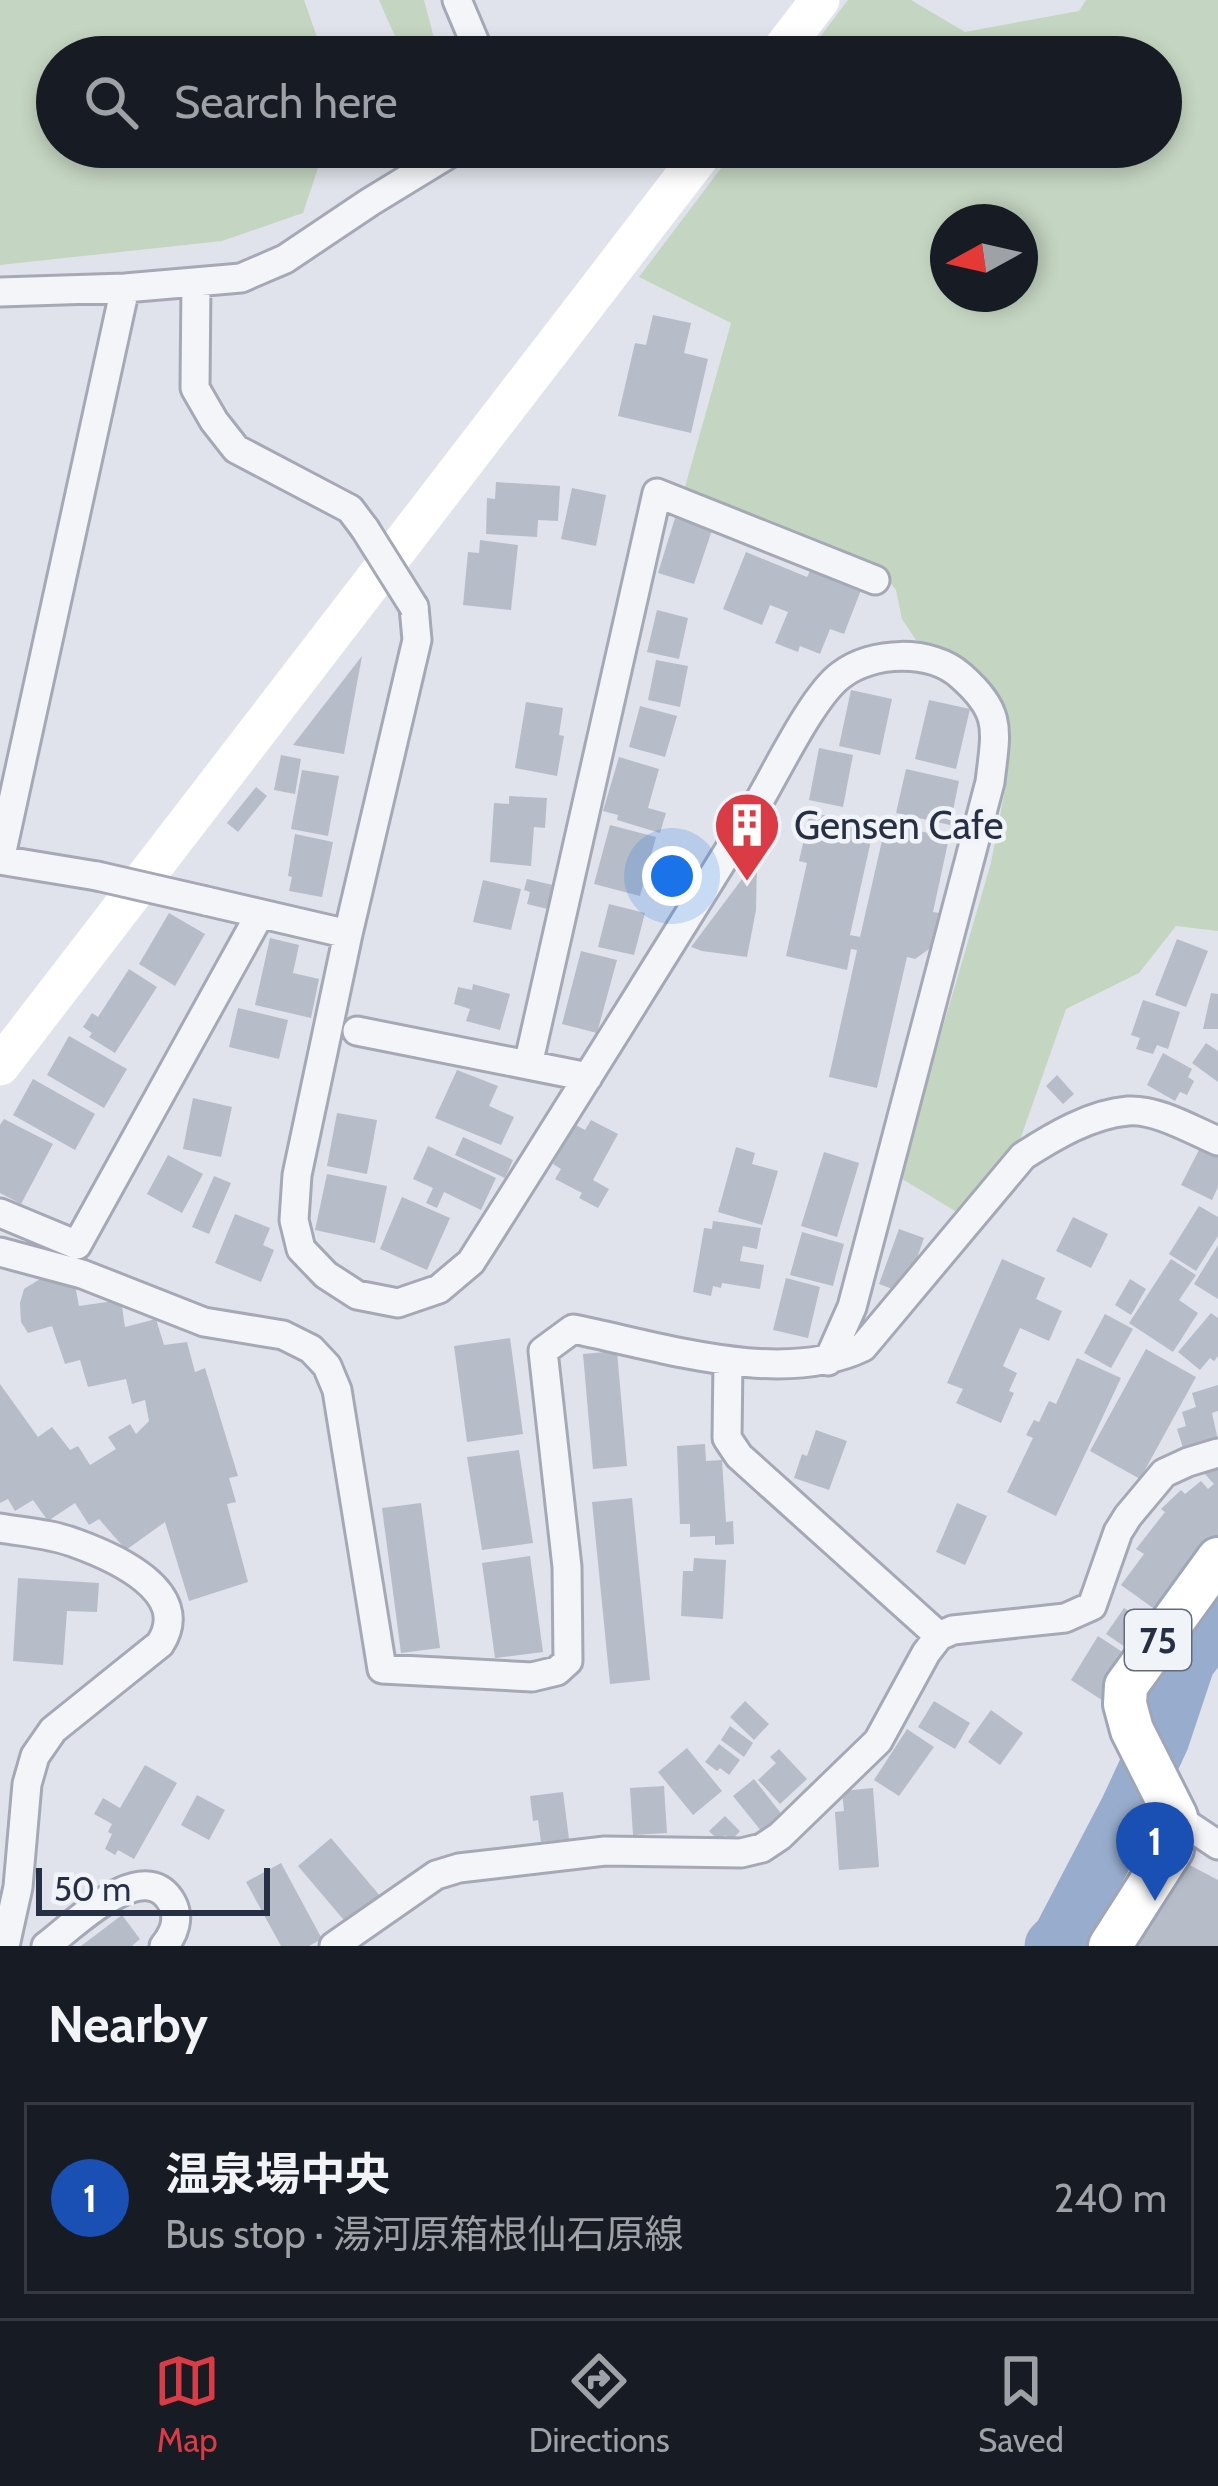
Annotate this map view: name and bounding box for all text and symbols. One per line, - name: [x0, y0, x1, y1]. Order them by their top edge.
- search box: [36, 36, 1182, 168]
- icon: search: [78, 69, 144, 135]
- text: Search here: [174, 75, 398, 129]
- north arrow: [930, 204, 1038, 312]
- building icon: Gensen Cafe: [712, 790, 782, 884]
- place label: Gensen Cafe: [794, 801, 1004, 849]
- your location: [642, 846, 702, 906]
- road number: 75: [1125, 1610, 1191, 1670]
- pin: 1: [1116, 1802, 1194, 1901]
- scale bar: [36, 1862, 270, 1915]
- text: 50 m: [54, 1869, 131, 1909]
- text: Nearby: [48, 1993, 208, 2055]
- text: 温泉場中央: [165, 2147, 390, 2201]
- text: 1: [83, 2174, 97, 2222]
- text: 240 m: [1054, 2174, 1167, 2222]
- text: Bus stop · 湯河原箱根仙石原線: [165, 2210, 684, 2258]
- tab: Map: [154, 2348, 220, 2460]
- tab: Directions: [529, 2348, 670, 2460]
- tab: Saved: [978, 2348, 1064, 2460]

